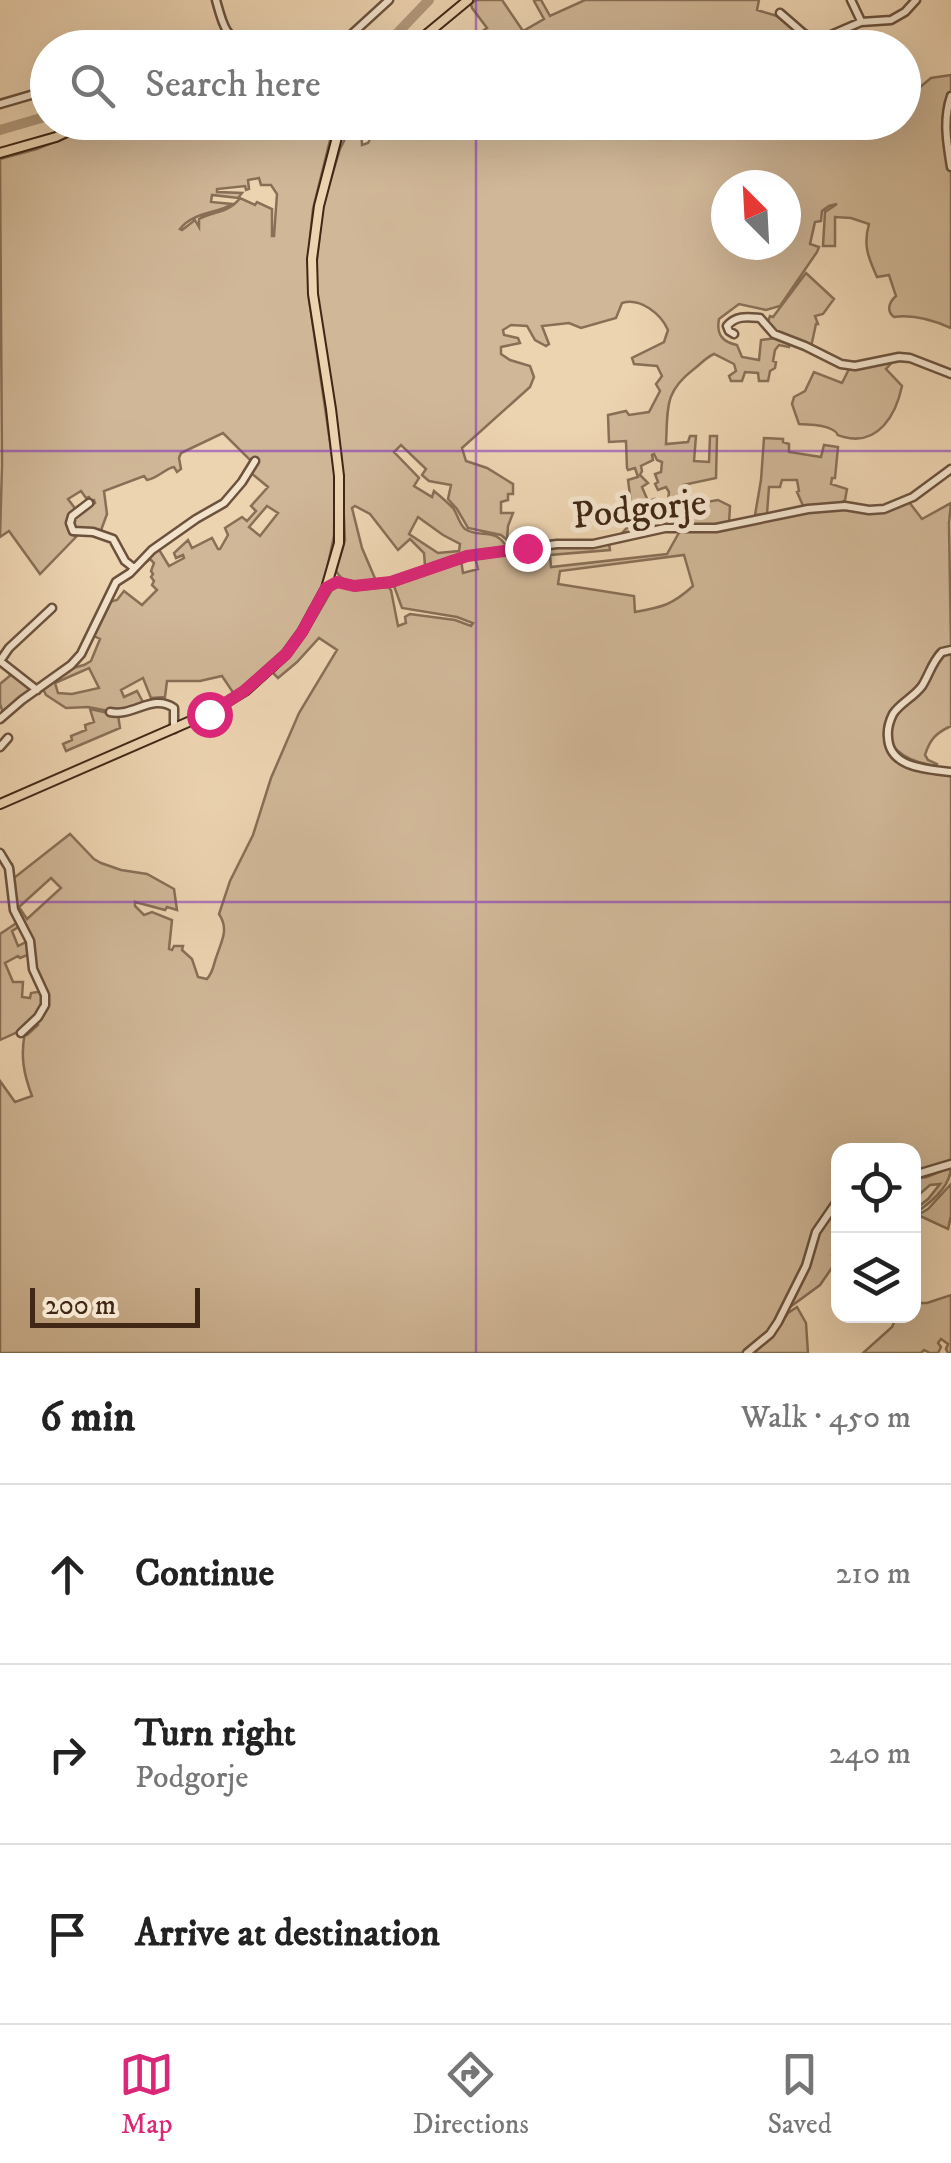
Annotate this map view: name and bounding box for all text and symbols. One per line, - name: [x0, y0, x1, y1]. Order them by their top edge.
- search box: [30, 30, 921, 140]
- icon: search: [65, 58, 120, 113]
- text: Search here: [145, 61, 321, 109]
- north arrow: [711, 170, 801, 260]
- street label: Podgorje: [570, 479, 709, 541]
- route end: [505, 526, 551, 572]
- route start: [187, 692, 233, 738]
- map controls: [831, 1143, 921, 1323]
- button: locate: [831, 1143, 921, 1233]
- button: layers: [831, 1233, 921, 1323]
- scale bar: [30, 1283, 200, 1328]
- text: 200 m: [45, 1288, 116, 1323]
- text: 6 min: [40, 1392, 135, 1444]
- text: Walk · 450 m: [741, 1398, 911, 1438]
- icon: ahead: [40, 1547, 95, 1602]
- text: Continue: [135, 1550, 274, 1598]
- text: 210 m: [836, 1554, 911, 1594]
- text: Turn right: [135, 1710, 296, 1758]
- icon: right: [40, 1727, 95, 1782]
- text: 240 m: [829, 1734, 911, 1774]
- text: Podgorje: [135, 1758, 248, 1798]
- icon: arrive: [40, 1907, 95, 1962]
- text: Arrive at destination: [135, 1910, 440, 1958]
- tab: Map: [119, 2047, 174, 2142]
- tab: Directions: [413, 2047, 529, 2142]
- tab: Saved: [767, 2047, 832, 2142]

